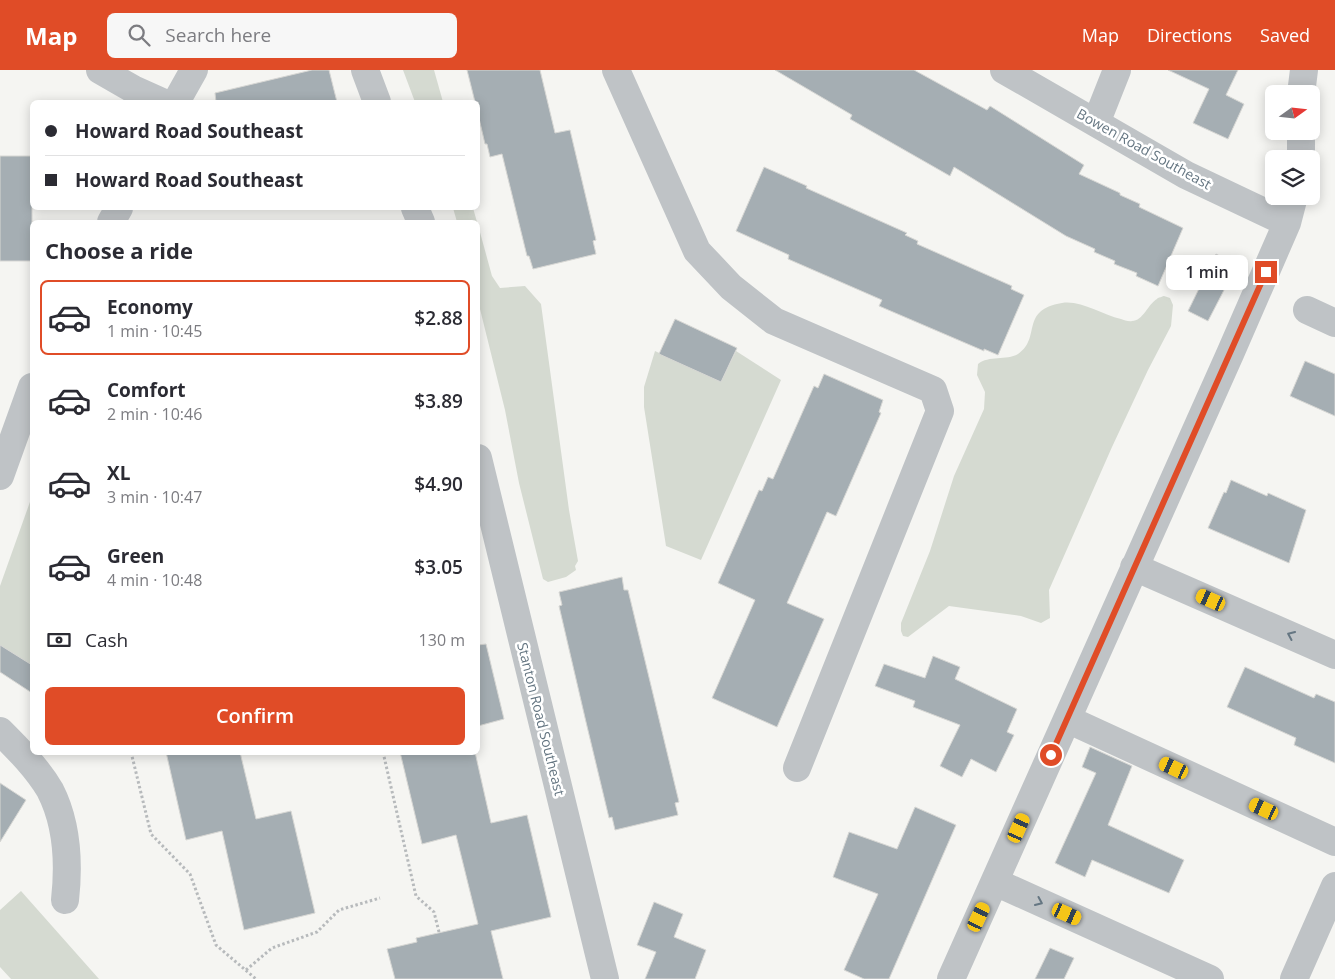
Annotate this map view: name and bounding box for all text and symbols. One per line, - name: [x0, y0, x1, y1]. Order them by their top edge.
- search box: [107, 13, 457, 58]
- text: Map: [25, 19, 77, 52]
- icon: search: [125, 21, 153, 49]
- text: Search here: [165, 22, 271, 48]
- text: Map: [1082, 23, 1119, 47]
- text: Directions: [1147, 23, 1232, 47]
- text: Saved: [1260, 23, 1310, 47]
- north arrow: [1265, 85, 1320, 140]
- map controls: [1265, 85, 1320, 205]
- street label: Bowen Road Southeast: [1074, 104, 1215, 193]
- text: Howard Road Southeast: [75, 118, 303, 144]
- button: layers: [1265, 150, 1320, 205]
- text: Howard Road Southeast: [75, 167, 303, 193]
- text: Choose a ride: [45, 235, 193, 265]
- callout: 1 min: [1166, 254, 1248, 290]
- text: 1 min: [1185, 261, 1229, 283]
- route end: [1255, 261, 1277, 283]
- text: Economy: [107, 294, 193, 320]
- icon: car: [47, 295, 92, 340]
- text: $2.88: [414, 305, 463, 331]
- text: 1 min · 10:45: [107, 320, 202, 342]
- text: Comfort: [107, 377, 186, 403]
- icon: car: [47, 378, 92, 423]
- text: $3.89: [414, 388, 463, 414]
- text: 2 min · 10:46: [107, 403, 202, 425]
- text: XL: [107, 460, 130, 486]
- icon: car: [47, 461, 92, 506]
- text: $4.90: [414, 471, 463, 497]
- text: 3 min · 10:47: [107, 486, 202, 508]
- text: Green: [107, 543, 164, 569]
- icon: car: [47, 544, 92, 589]
- text: $3.05: [414, 554, 463, 580]
- text: 4 min · 10:48: [107, 569, 202, 591]
- car: [1194, 587, 1227, 613]
- icon: cash: [45, 626, 73, 654]
- text: Cash: [85, 627, 128, 653]
- text: 130 m: [419, 629, 465, 651]
- one-way arrow: [1287, 631, 1296, 642]
- street label: Stanton Road Southeast: [513, 640, 570, 797]
- button: Confirm: [45, 687, 465, 745]
- route start: [1040, 744, 1062, 766]
- car: [1157, 755, 1190, 781]
- car: [1247, 796, 1280, 822]
- car: [1006, 811, 1031, 845]
- one-way arrow: [1034, 895, 1043, 906]
- car: [965, 900, 992, 934]
- car: [1050, 901, 1083, 927]

